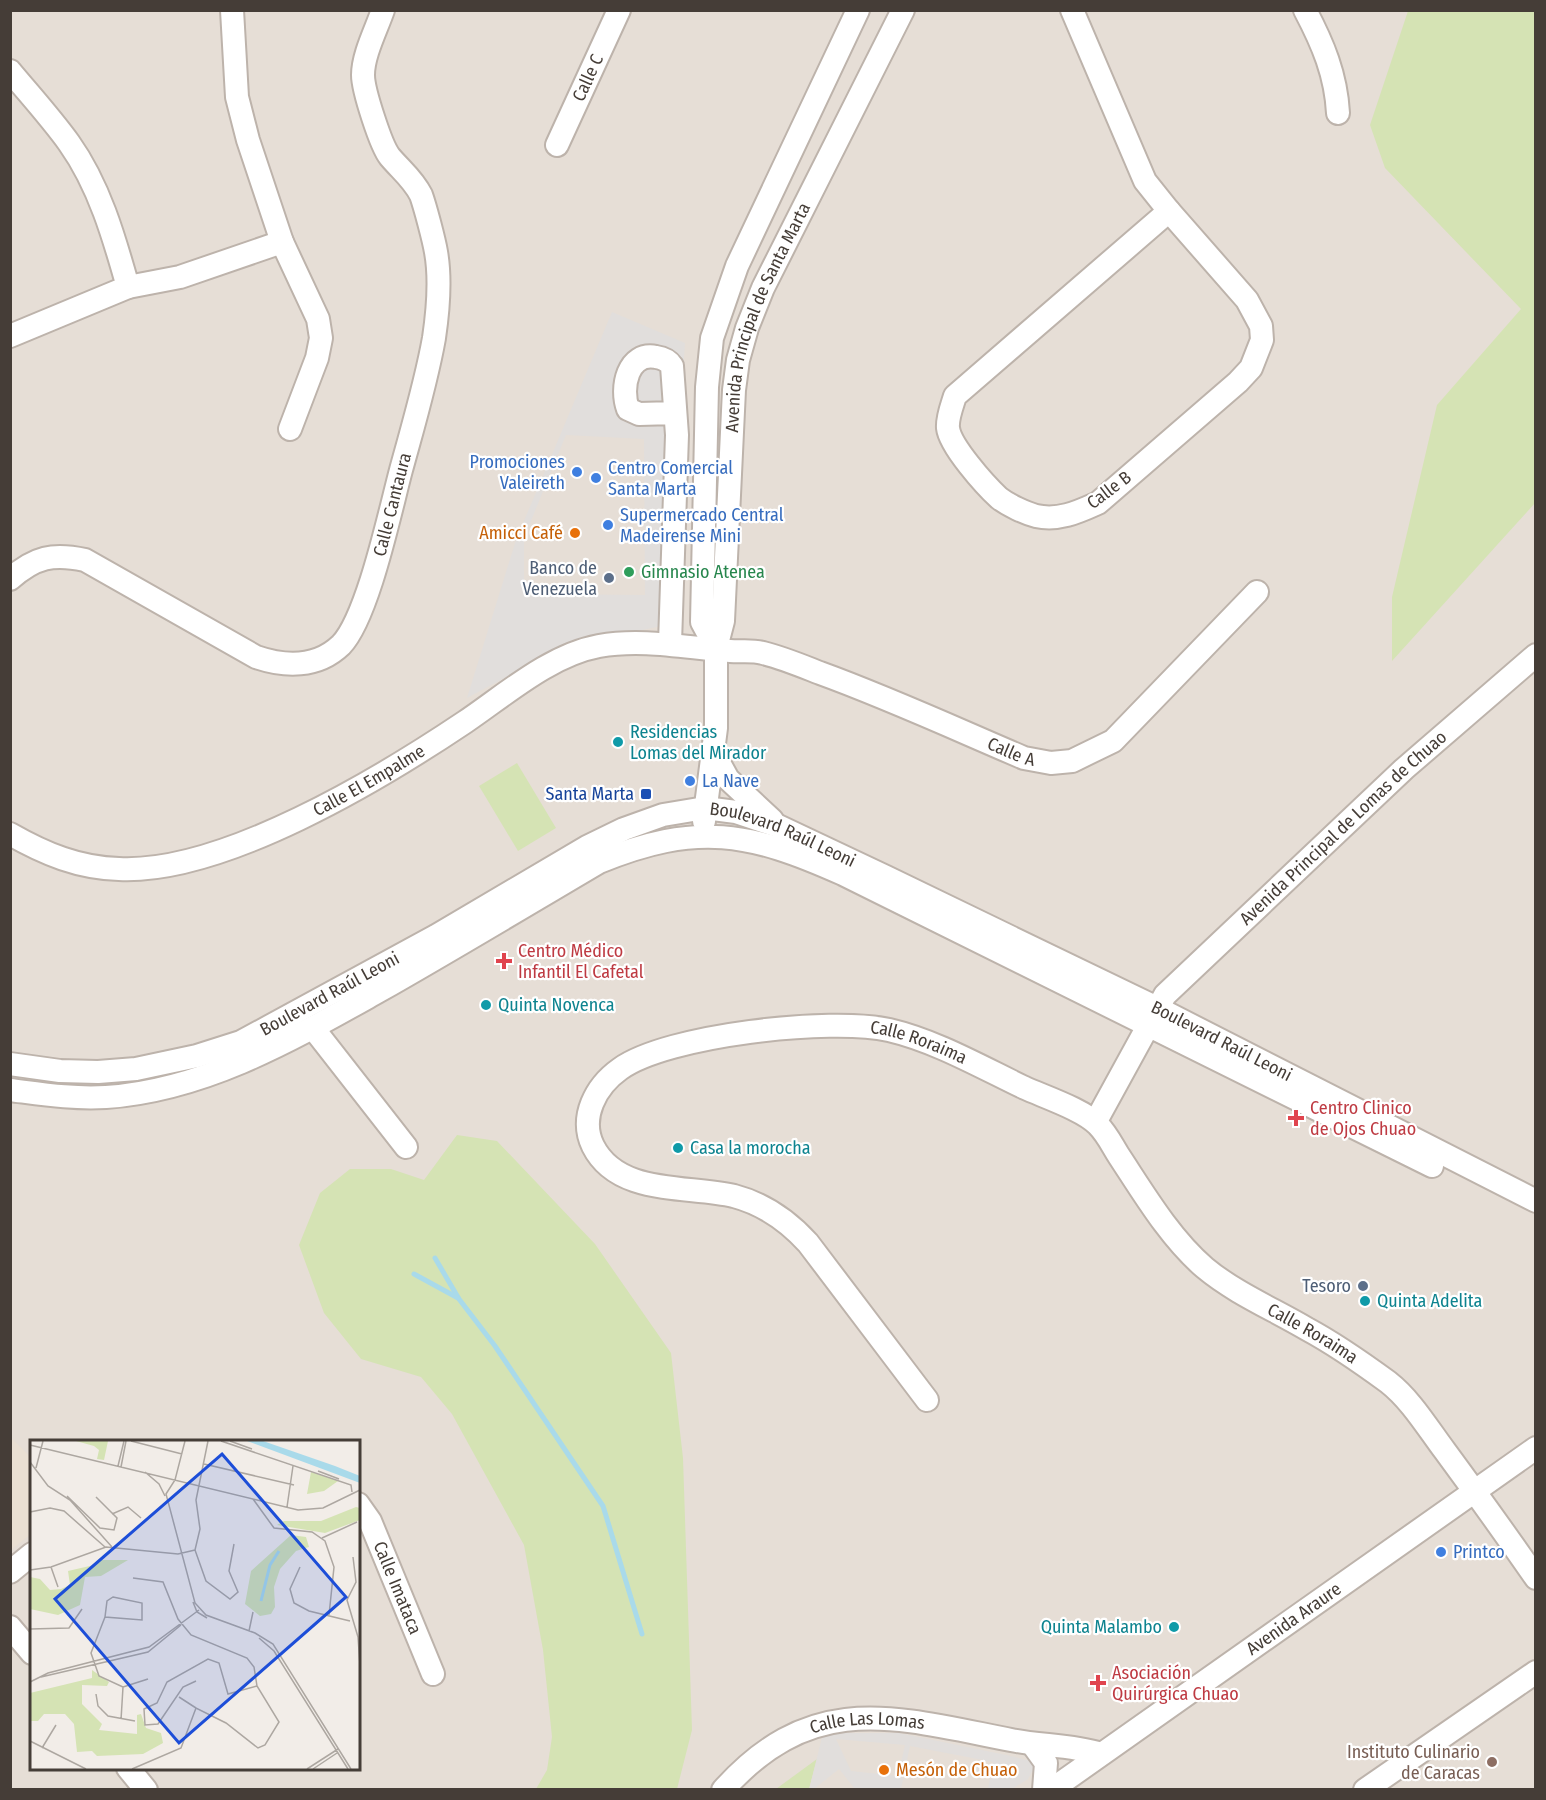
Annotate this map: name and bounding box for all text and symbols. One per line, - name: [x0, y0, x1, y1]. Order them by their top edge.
- street label: Calle C: [568, 51, 608, 105]
- street label: Avenida Principal de Santa Marta: [721, 199, 815, 433]
- street label: Calle Cantaura: [368, 450, 416, 559]
- place label: Promociones Valeireth: [470, 451, 565, 494]
- place label: Centro Comercial Santa Marta: [608, 457, 733, 500]
- marker: Promociones Valeireth: [570, 465, 584, 479]
- street label: Calle B: [1082, 466, 1136, 514]
- marker: Centro Comercial Santa Marta: [589, 471, 603, 485]
- place label: Supermercado Central Madeirense Mini: [620, 504, 784, 547]
- marker: Supermercado Central Madeirense Mini: [601, 518, 615, 532]
- place label: Amicci Café: [479, 522, 563, 544]
- marker: Amicci Café: [568, 526, 582, 540]
- place label: Banco de Venezuela: [522, 557, 597, 600]
- place label: Gimnasio Atenea: [641, 561, 765, 583]
- marker: Gimnasio Atenea: [622, 565, 636, 579]
- marker: Banco de Venezuela: [602, 571, 616, 585]
- place label: Residencias Lomas del Mirador: [630, 721, 767, 764]
- street label: Avenida Principal de Lomas de Chuao: [1235, 726, 1451, 930]
- street label: Calle A: [984, 733, 1037, 771]
- marker: Residencias Lomas del Mirador: [611, 735, 625, 749]
- street label: Calle El Empalme: [309, 740, 429, 821]
- place label: La Nave: [702, 770, 759, 792]
- marker: La Nave: [683, 774, 697, 788]
- place label: Santa Marta: [545, 783, 634, 805]
- marker: Santa Marta: [639, 787, 653, 801]
- street label: Boulevard Raúl Leoni: [708, 798, 859, 872]
- place label: Centro Médico Infantil El Cafetal: [518, 940, 644, 983]
- street label: Boulevard Raúl Leoni: [256, 947, 403, 1041]
- marker: Centro Médico Infantil El Cafetal: [495, 952, 513, 970]
- place label: Quinta Novenca: [498, 994, 615, 1016]
- street label: Boulevard Raúl Leoni: [1147, 996, 1296, 1086]
- marker: Quinta Novenca: [479, 998, 493, 1012]
- street label: Calle Roraima: [869, 1016, 971, 1069]
- place label: Centro Clinico de Ojos Chuao: [1310, 1097, 1416, 1140]
- marker: Centro Clinico de Ojos Chuao: [1287, 1109, 1305, 1127]
- place label: Casa la morocha: [690, 1137, 811, 1159]
- marker: Casa la morocha: [671, 1141, 685, 1155]
- place label: Tesoro: [1302, 1275, 1351, 1297]
- marker: Tesoro: [1356, 1279, 1370, 1293]
- place label: Quinta Adelita: [1377, 1290, 1483, 1312]
- marker: Quinta Adelita: [1358, 1294, 1372, 1308]
- street label: Calle Roraima: [1264, 1298, 1362, 1368]
- inset map: [30, 1440, 360, 1770]
- street label: Calle Imataca: [369, 1538, 426, 1638]
- place label: Printco: [1453, 1541, 1505, 1563]
- marker: Printco: [1434, 1545, 1448, 1559]
- street label: Avenida Araure: [1242, 1578, 1346, 1660]
- place label: Quinta Malambo: [1041, 1616, 1162, 1638]
- marker: Quinta Malambo: [1167, 1620, 1181, 1634]
- place label: Asociación Quirúrgica Chuao: [1112, 1662, 1239, 1705]
- marker: Asociación Quirúrgica Chuao: [1089, 1674, 1107, 1692]
- street label: Calle Las Lomas: [807, 1707, 927, 1738]
- place label: Instituto Culinario de Caracas: [1347, 1741, 1480, 1784]
- marker: Instituto Culinario de Caracas: [1485, 1755, 1499, 1769]
- place label: Mesón de Chuao: [896, 1759, 1017, 1781]
- marker: Mesón de Chuao: [877, 1763, 891, 1777]

